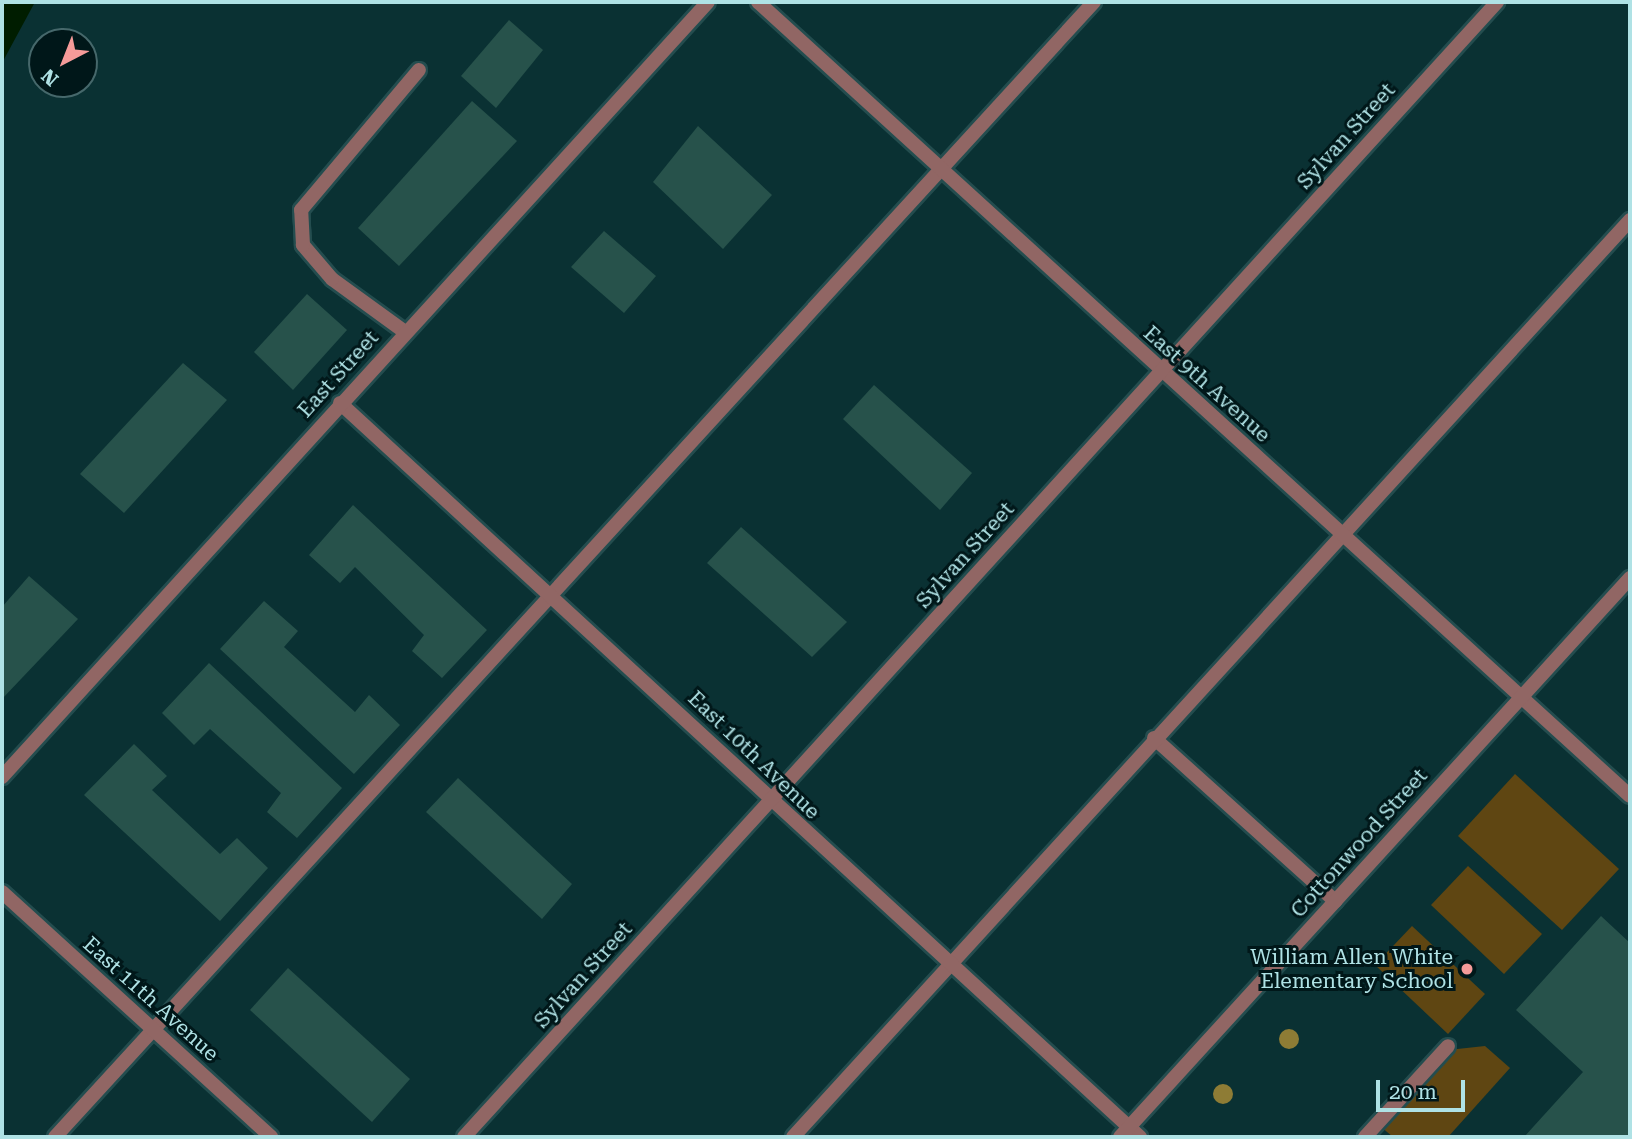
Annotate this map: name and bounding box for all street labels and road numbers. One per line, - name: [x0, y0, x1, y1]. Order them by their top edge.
- street label: Sylvan Street: [1292, 78, 1400, 194]
- street label: East 9th Avenue: [1138, 320, 1276, 448]
- street label: East Street: [292, 325, 384, 423]
- street label: Sylvan Street: [911, 497, 1019, 613]
- street label: East 10th Avenue: [683, 686, 825, 824]
- street label: Cottonwood Street: [1286, 763, 1432, 923]
- street label: Sylvan Street: [529, 917, 637, 1033]
- street label: East 11th Avenue: [78, 932, 224, 1066]

